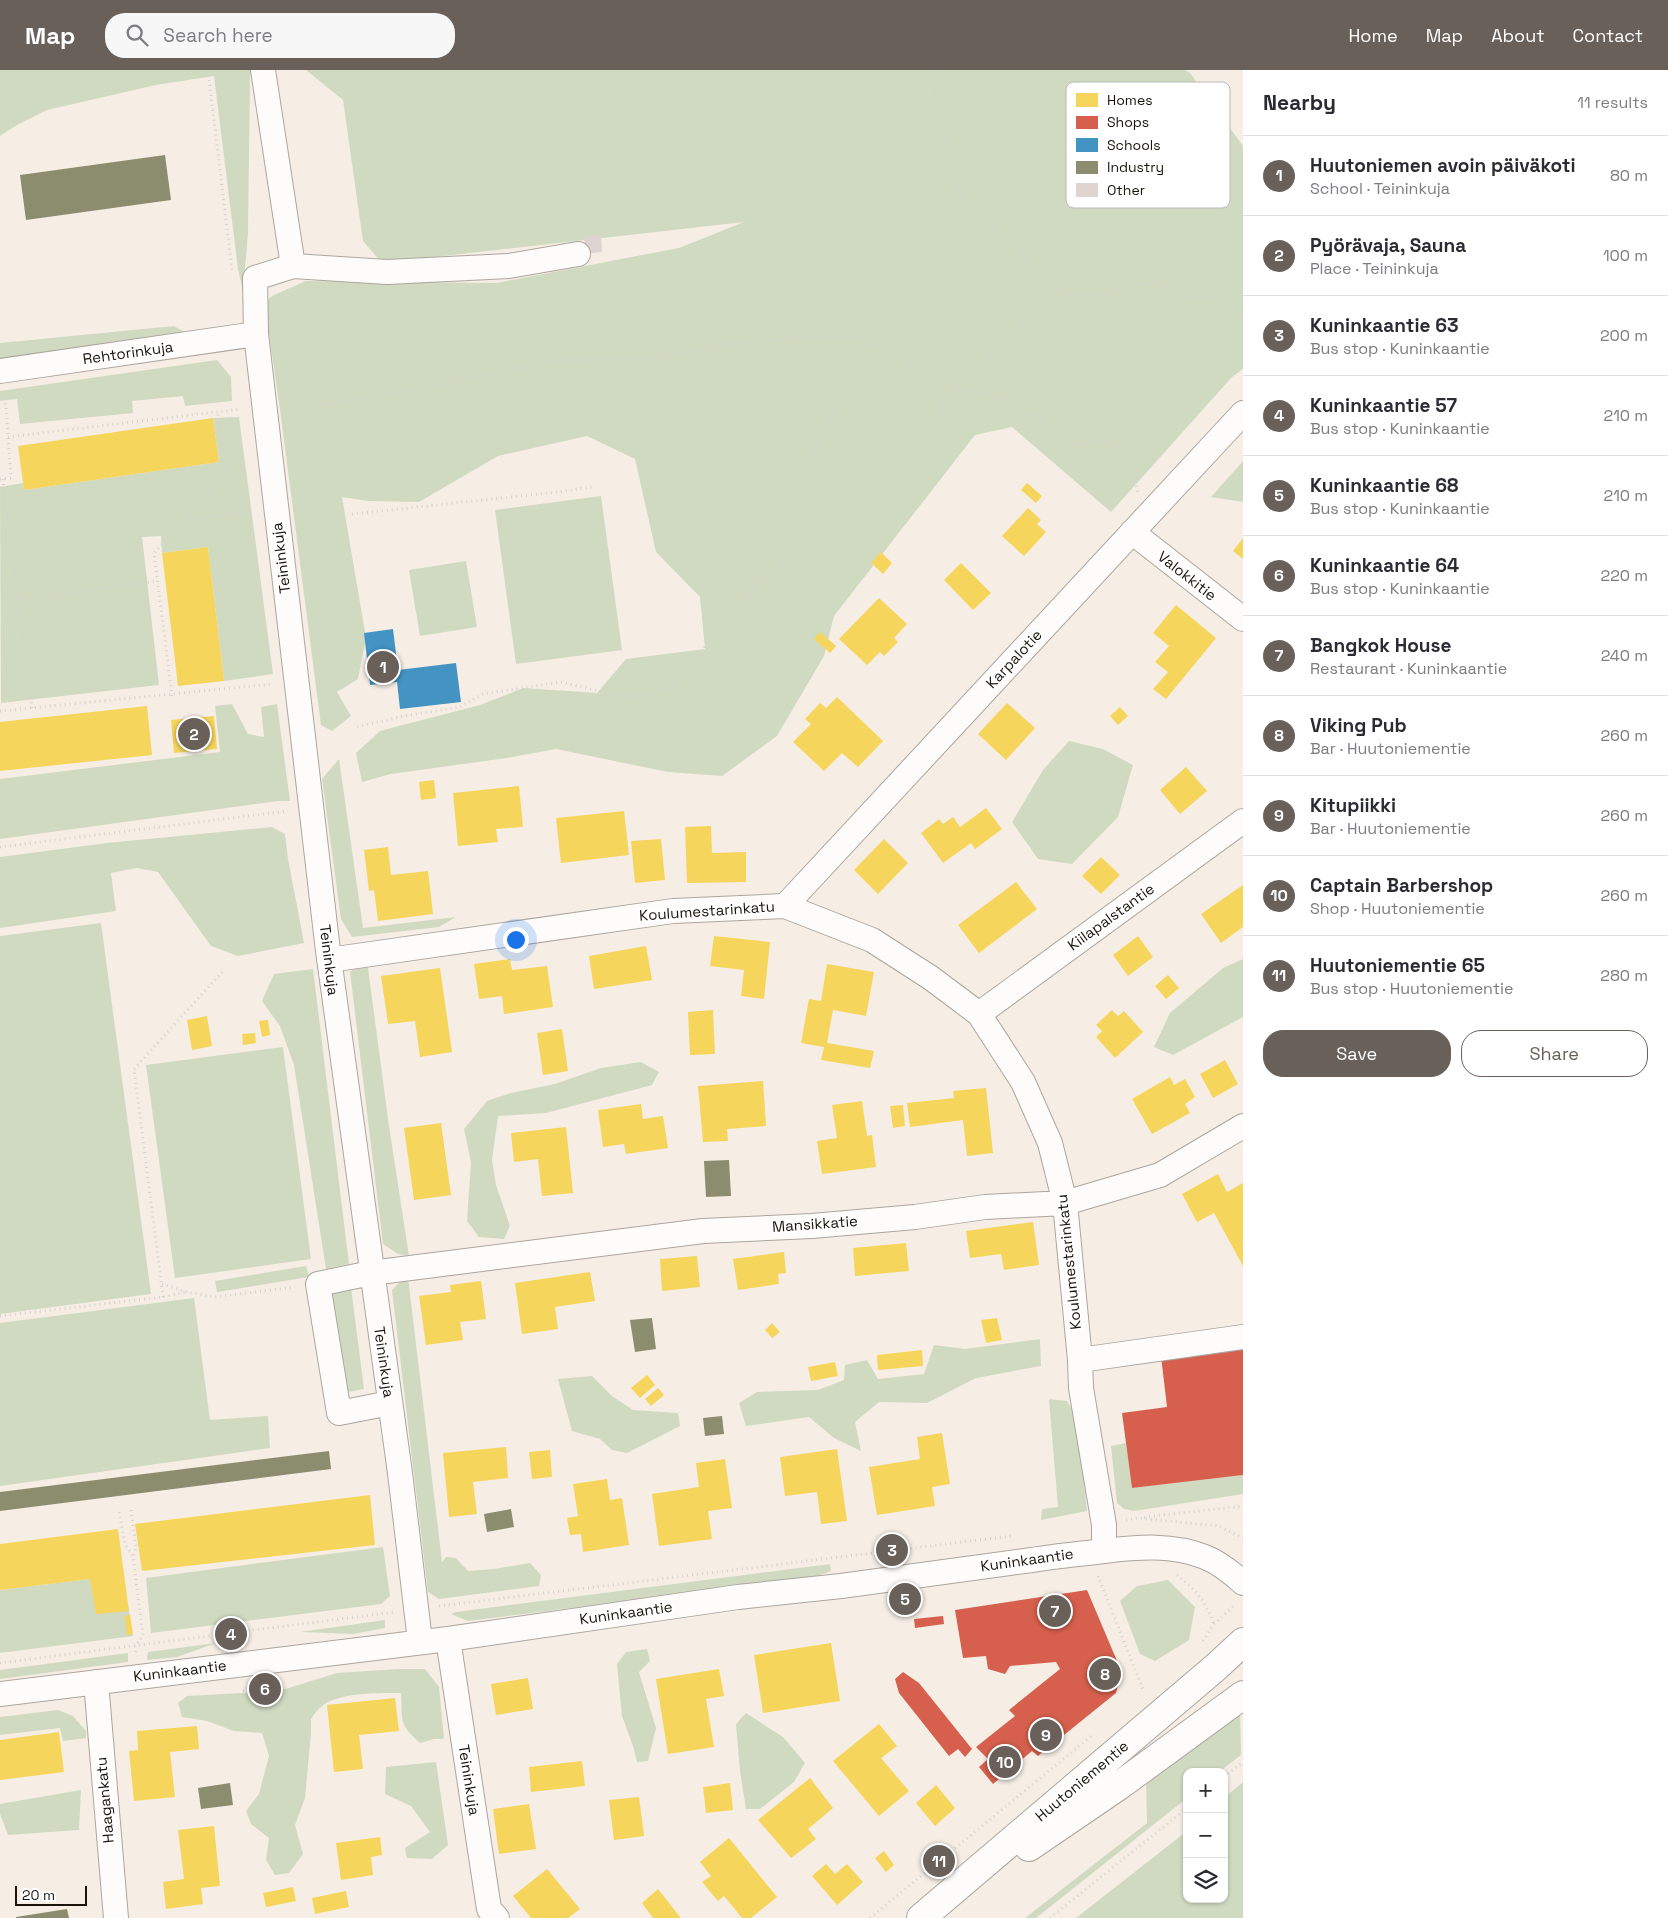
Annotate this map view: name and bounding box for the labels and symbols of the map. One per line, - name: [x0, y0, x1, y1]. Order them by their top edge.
- legend: [1066, 82, 1230, 208]
- text: Homes: [1107, 91, 1153, 109]
- text: Shops: [1107, 113, 1149, 131]
- text: Schools: [1107, 136, 1161, 154]
- text: Industry: [1107, 158, 1164, 176]
- text: Other: [1107, 181, 1145, 199]
- street label: Rehtorinkuja: [81, 337, 175, 368]
- street label: Teininkuja: [267, 521, 294, 595]
- street label: Valokkitie: [1154, 547, 1221, 605]
- street label: Karpalotie: [982, 625, 1046, 692]
- pin: 1: [367, 648, 399, 686]
- pin: 2: [178, 715, 210, 753]
- street label: Kiilapalstantie: [1064, 879, 1158, 954]
- street label: Koulumestarinkatu: [639, 896, 775, 925]
- street label: Teininkuja: [316, 923, 343, 997]
- your location: [503, 927, 529, 953]
- street label: Koulumestarinkatu: [1052, 1194, 1085, 1331]
- street label: Mansikkatie: [771, 1211, 859, 1236]
- street label: Teininkuja: [370, 1325, 399, 1399]
- pin: 3: [876, 1531, 908, 1569]
- street label: Kuninkaantie: [979, 1544, 1075, 1575]
- pin: 5: [889, 1580, 921, 1618]
- pin: 7: [1039, 1592, 1071, 1630]
- street label: Kuninkaantie: [578, 1597, 674, 1628]
- pin: 4: [215, 1615, 247, 1653]
- street label: Kuninkaantie: [132, 1655, 228, 1686]
- pin: 8: [1089, 1655, 1121, 1693]
- pin: 6: [249, 1670, 281, 1708]
- pin: 9: [1030, 1716, 1062, 1754]
- street label: Huutoniementie: [1031, 1736, 1132, 1825]
- street label: Teininkuja: [455, 1743, 485, 1817]
- pin: 10: [989, 1743, 1021, 1781]
- street label: Haagankatu: [91, 1756, 118, 1844]
- pin: 11: [923, 1842, 955, 1880]
- scale bar: [15, 1883, 88, 1906]

